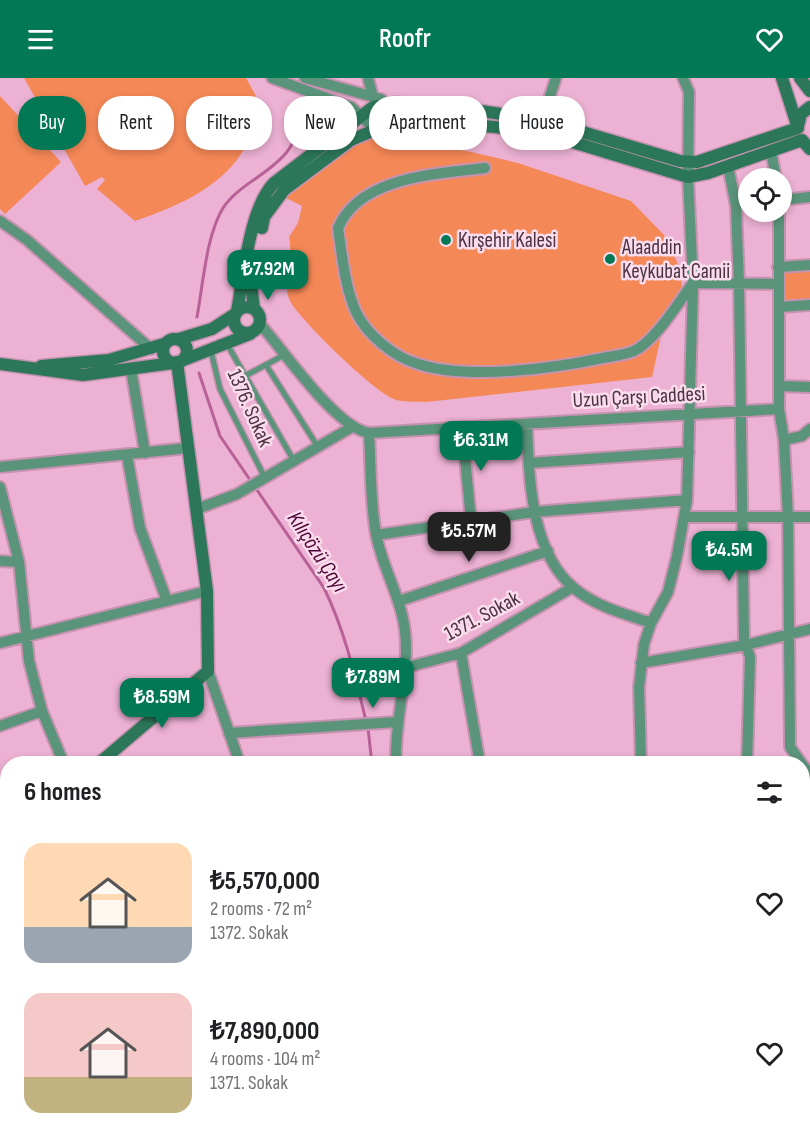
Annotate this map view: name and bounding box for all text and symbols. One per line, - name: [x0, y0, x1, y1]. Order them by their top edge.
- icon: menu: [24, 23, 57, 56]
- text: Roofr: [379, 23, 431, 55]
- icon: heart: [753, 23, 786, 56]
- chip: Buy: [18, 96, 86, 150]
- chip: Rent: [98, 96, 174, 150]
- chip: Filters: [186, 96, 272, 150]
- chip: New: [284, 96, 357, 150]
- chip: Apartment: [369, 96, 487, 150]
- chip: House: [499, 96, 585, 150]
- map controls: [738, 168, 792, 222]
- button: locate: [738, 168, 792, 222]
- place label: Kırşehir Kalesi: [458, 228, 557, 253]
- marker: Kırşehir Kalesi: [439, 233, 453, 247]
- place label: Alaaddin Keykubat Camii: [621, 235, 730, 284]
- pin: ₺7.92M: [219, 250, 317, 301]
- marker: Alaaddin Keykubat Camii: [603, 252, 617, 266]
- text: ₺7.92M: [241, 257, 295, 281]
- street label: 1376. Sokak: [222, 365, 278, 451]
- street label: Uzun Çarşı Caddesi: [572, 381, 706, 413]
- pin: ₺6.31M: [432, 421, 530, 472]
- text: ₺6.31M: [454, 428, 508, 452]
- water label: Kılıçözü Çayı: [281, 507, 353, 597]
- pin: ₺5.57M: [420, 512, 518, 563]
- text: ₺5.57M: [442, 519, 496, 543]
- pin: ₺4.5M: [687, 531, 771, 582]
- text: ₺4.5M: [706, 538, 752, 562]
- street label: 1371. Sokak: [440, 586, 524, 646]
- pin: ₺7.89M: [324, 658, 422, 709]
- text: ₺7.89M: [346, 665, 400, 689]
- pin: ₺8.59M: [113, 678, 211, 729]
- text: ₺8.59M: [134, 685, 190, 709]
- icon: filters: [753, 776, 786, 809]
- text: 6 homes: [24, 777, 102, 808]
- text: ₺5,570,000: [210, 866, 320, 897]
- icon: home: [72, 867, 144, 939]
- icon: heart: [753, 887, 786, 920]
- text: 2 rooms · 72 m²: [210, 897, 312, 921]
- text: 1372. Sokak: [210, 921, 288, 945]
- text: ₺7,890,000: [210, 1016, 319, 1047]
- icon: home: [72, 1017, 144, 1089]
- icon: heart: [753, 1037, 786, 1070]
- text: 4 rooms · 104 m²: [210, 1047, 320, 1071]
- text: 1371. Sokak: [210, 1071, 288, 1095]

